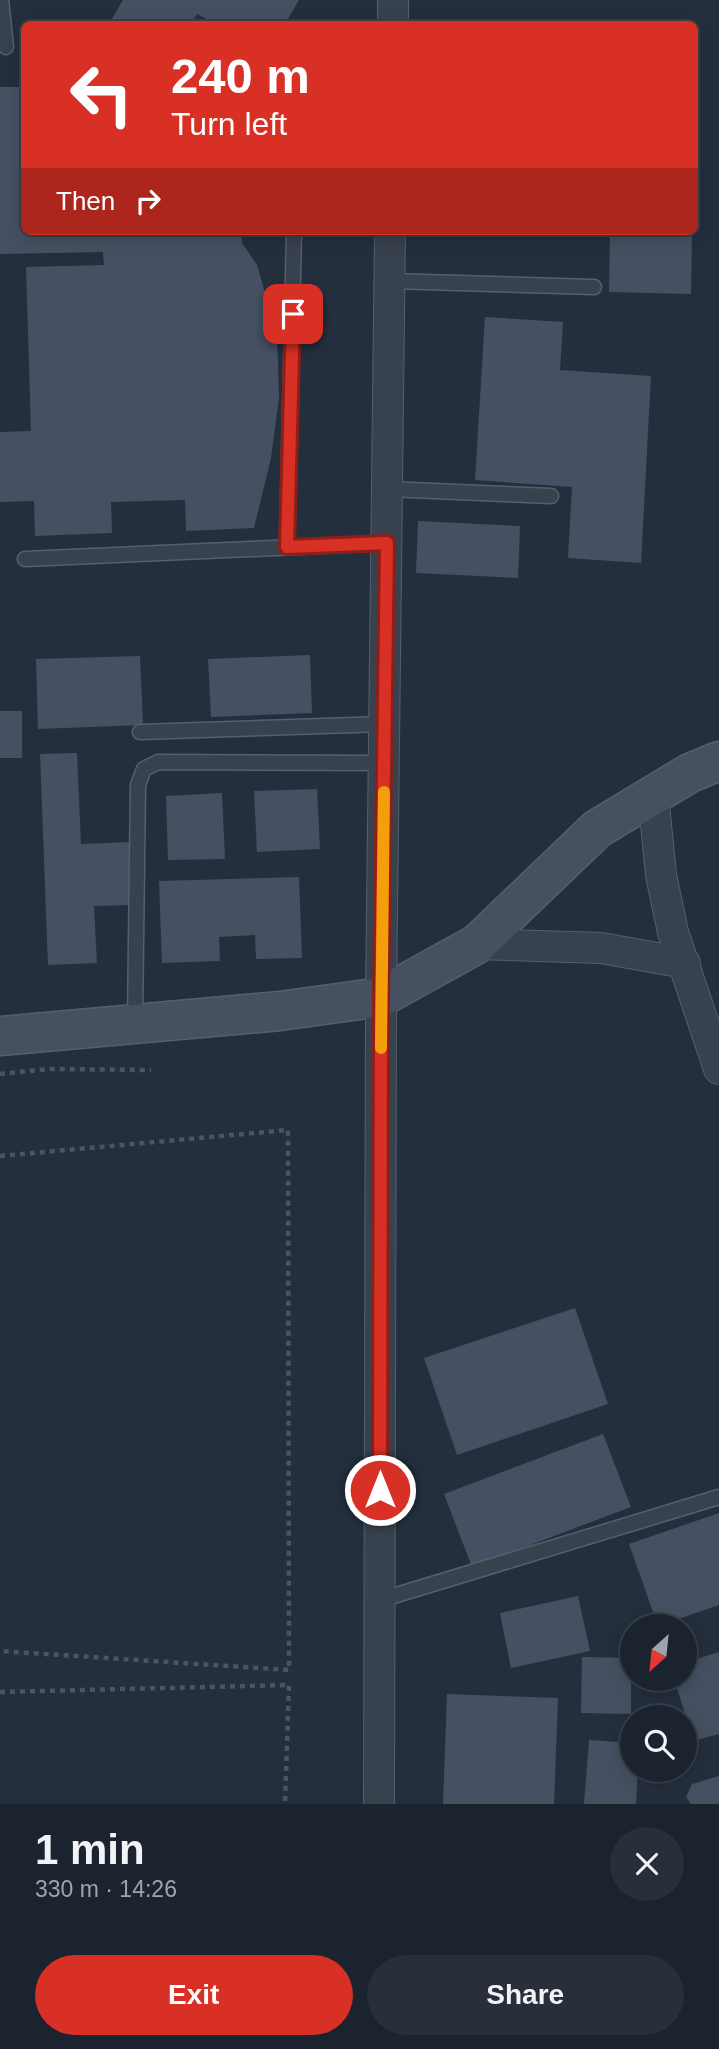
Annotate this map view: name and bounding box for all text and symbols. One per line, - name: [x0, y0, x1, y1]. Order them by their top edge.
- icon: left: [56, 49, 147, 140]
- text: 240 m: [171, 49, 310, 103]
- text: Turn left: [171, 106, 287, 142]
- icon: right: [129, 182, 167, 220]
- text: Then: [56, 186, 115, 216]
- pin: [263, 284, 323, 344]
- icon: arrive: [274, 295, 312, 333]
- position arrow: [343, 1453, 417, 1527]
- north arrow: [620, 1614, 696, 1690]
- map controls: [620, 1614, 697, 1782]
- button: search: [620, 1705, 697, 1782]
- text: 1 min: [35, 1826, 145, 1873]
- button: close: [610, 1827, 684, 1901]
- text: 330 m · 14:26: [35, 1876, 177, 1902]
- button: Exit: [35, 1955, 353, 2035]
- button: Share: [367, 1955, 684, 2035]

